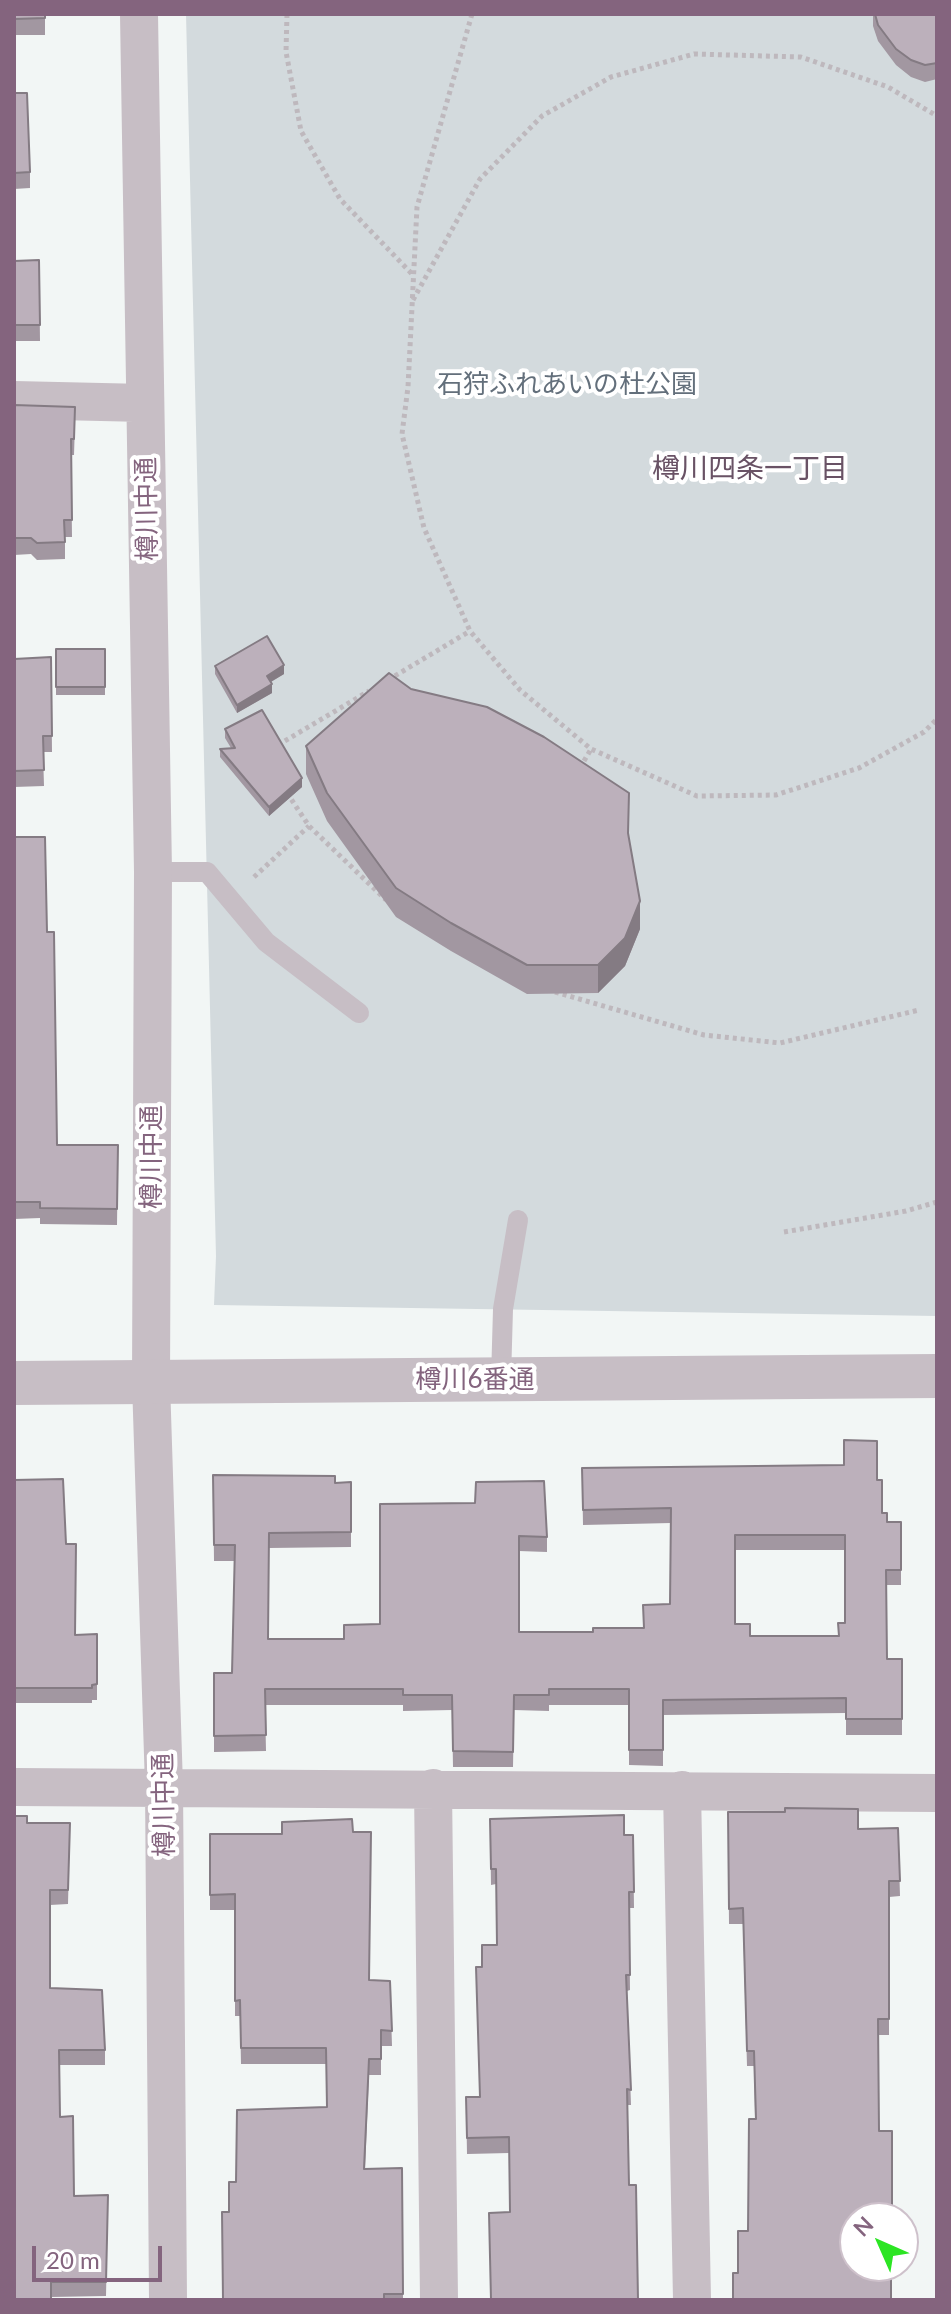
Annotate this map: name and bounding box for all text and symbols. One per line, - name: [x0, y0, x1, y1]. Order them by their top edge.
- park label: 石狩ふれあいの杜公園: [437, 369, 697, 401]
- district label: 樽川四条一丁目: [652, 452, 848, 486]
- street label: 樽川中通: [130, 457, 164, 561]
- street label: 樽川中通: [136, 1105, 168, 1209]
- street label: 樽川6番通: [415, 1364, 535, 1396]
- street label: 樽川中通: [147, 1753, 181, 1857]
- north arrow: [839, 2202, 919, 2282]
- text: N: [848, 2211, 879, 2242]
- scale bar: [36, 2230, 166, 2280]
- text: 20 m: [46, 2245, 100, 2274]

